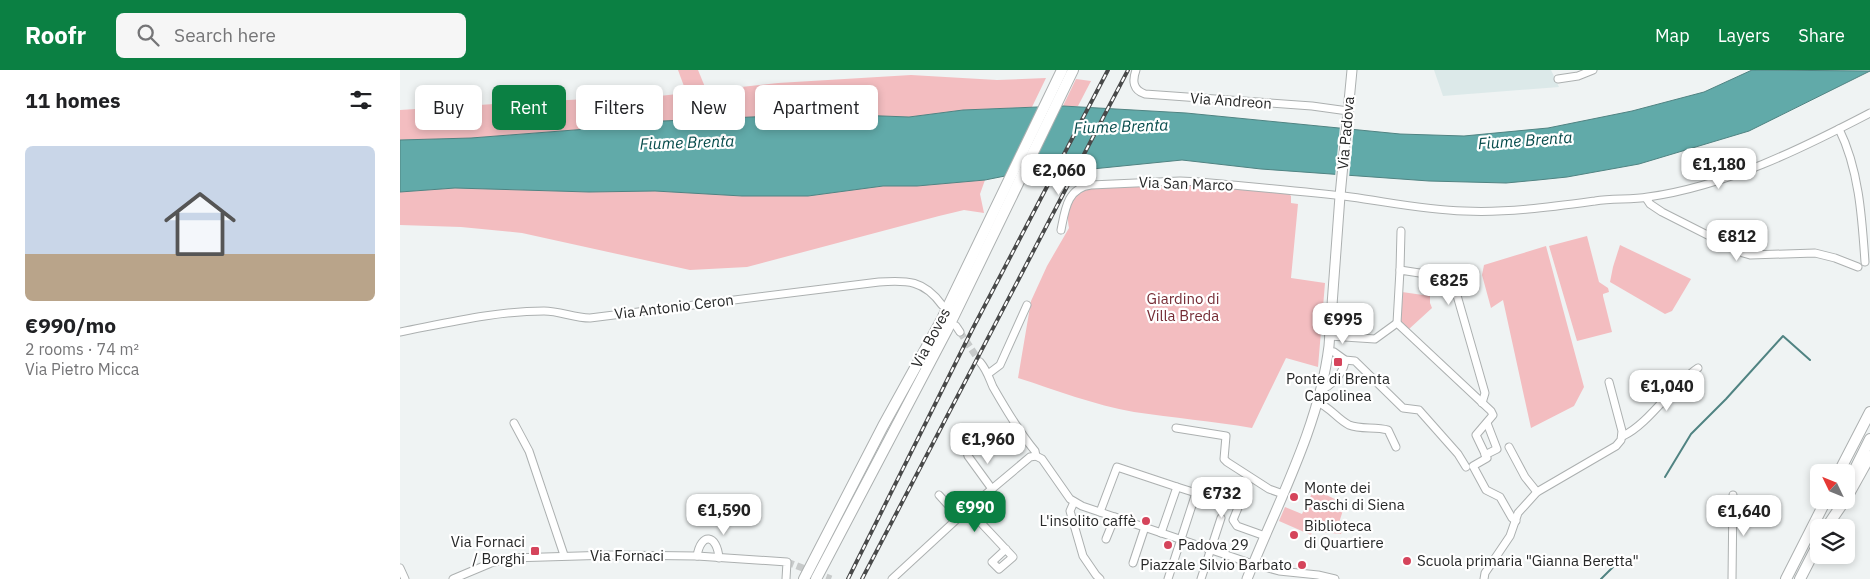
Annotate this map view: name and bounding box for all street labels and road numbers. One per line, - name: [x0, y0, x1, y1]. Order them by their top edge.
- street label: Via Andreon: [1190, 88, 1273, 113]
- street label: Via Padova: [1333, 95, 1358, 170]
- street label: Via San Marco: [1138, 172, 1234, 195]
- street label: Via Antonio Ceron: [613, 290, 735, 323]
- street label: Via Boves: [907, 304, 954, 371]
- street label: Via Fornaci: [590, 546, 664, 565]

